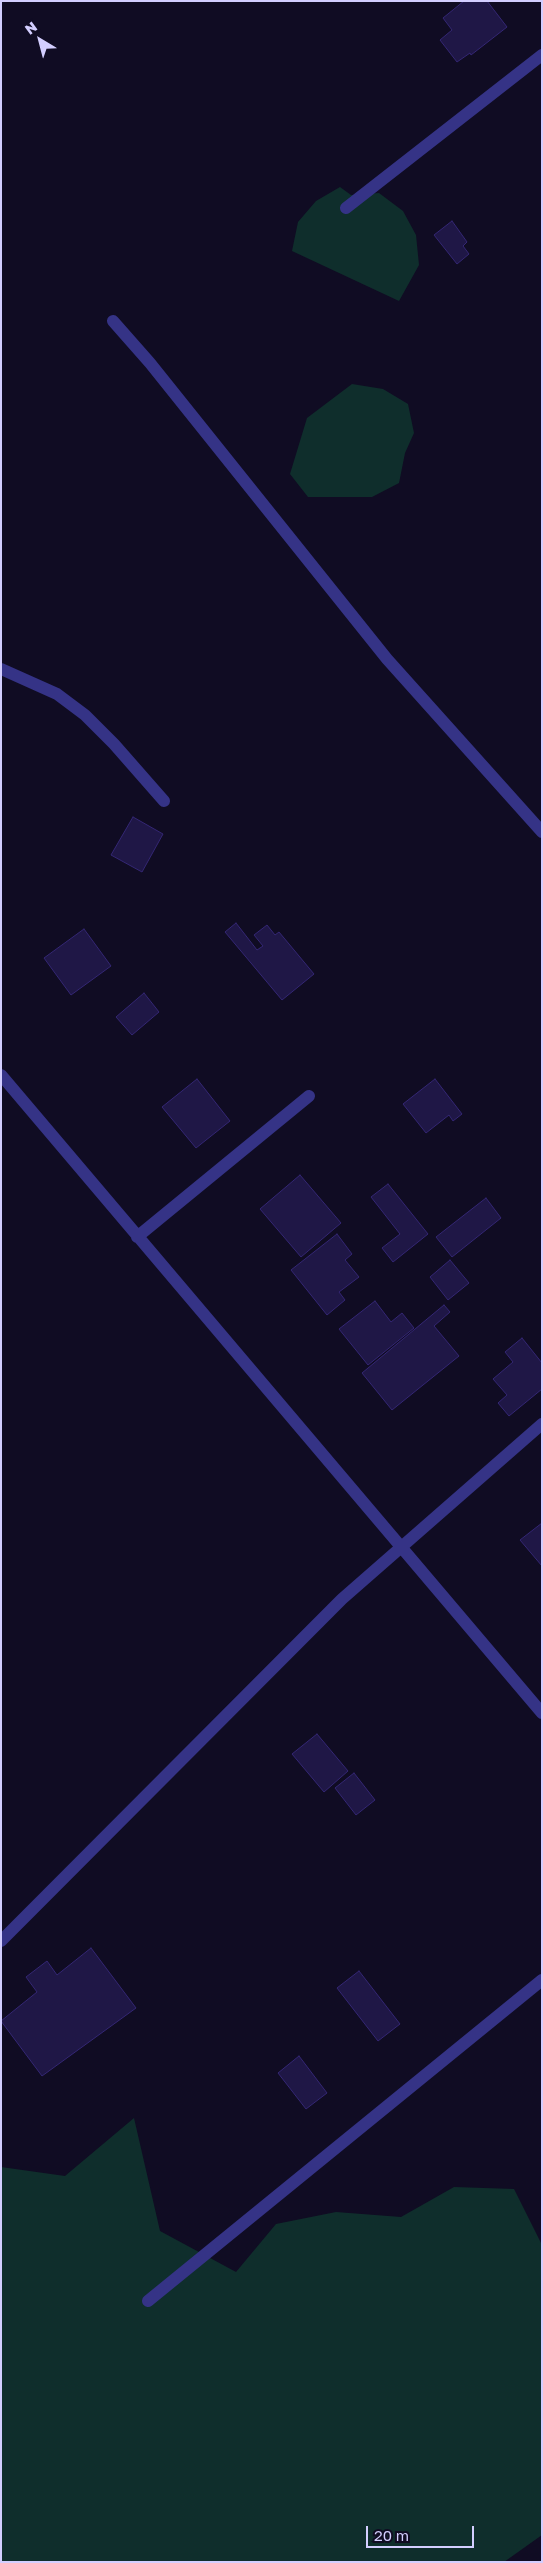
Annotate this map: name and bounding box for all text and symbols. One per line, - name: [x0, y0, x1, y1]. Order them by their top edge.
- north arrow: [15, 15, 65, 65]
- text: N: [21, 18, 40, 38]
- scale bar: [368, 2516, 476, 2548]
- text: 20 m: [374, 2526, 409, 2544]

